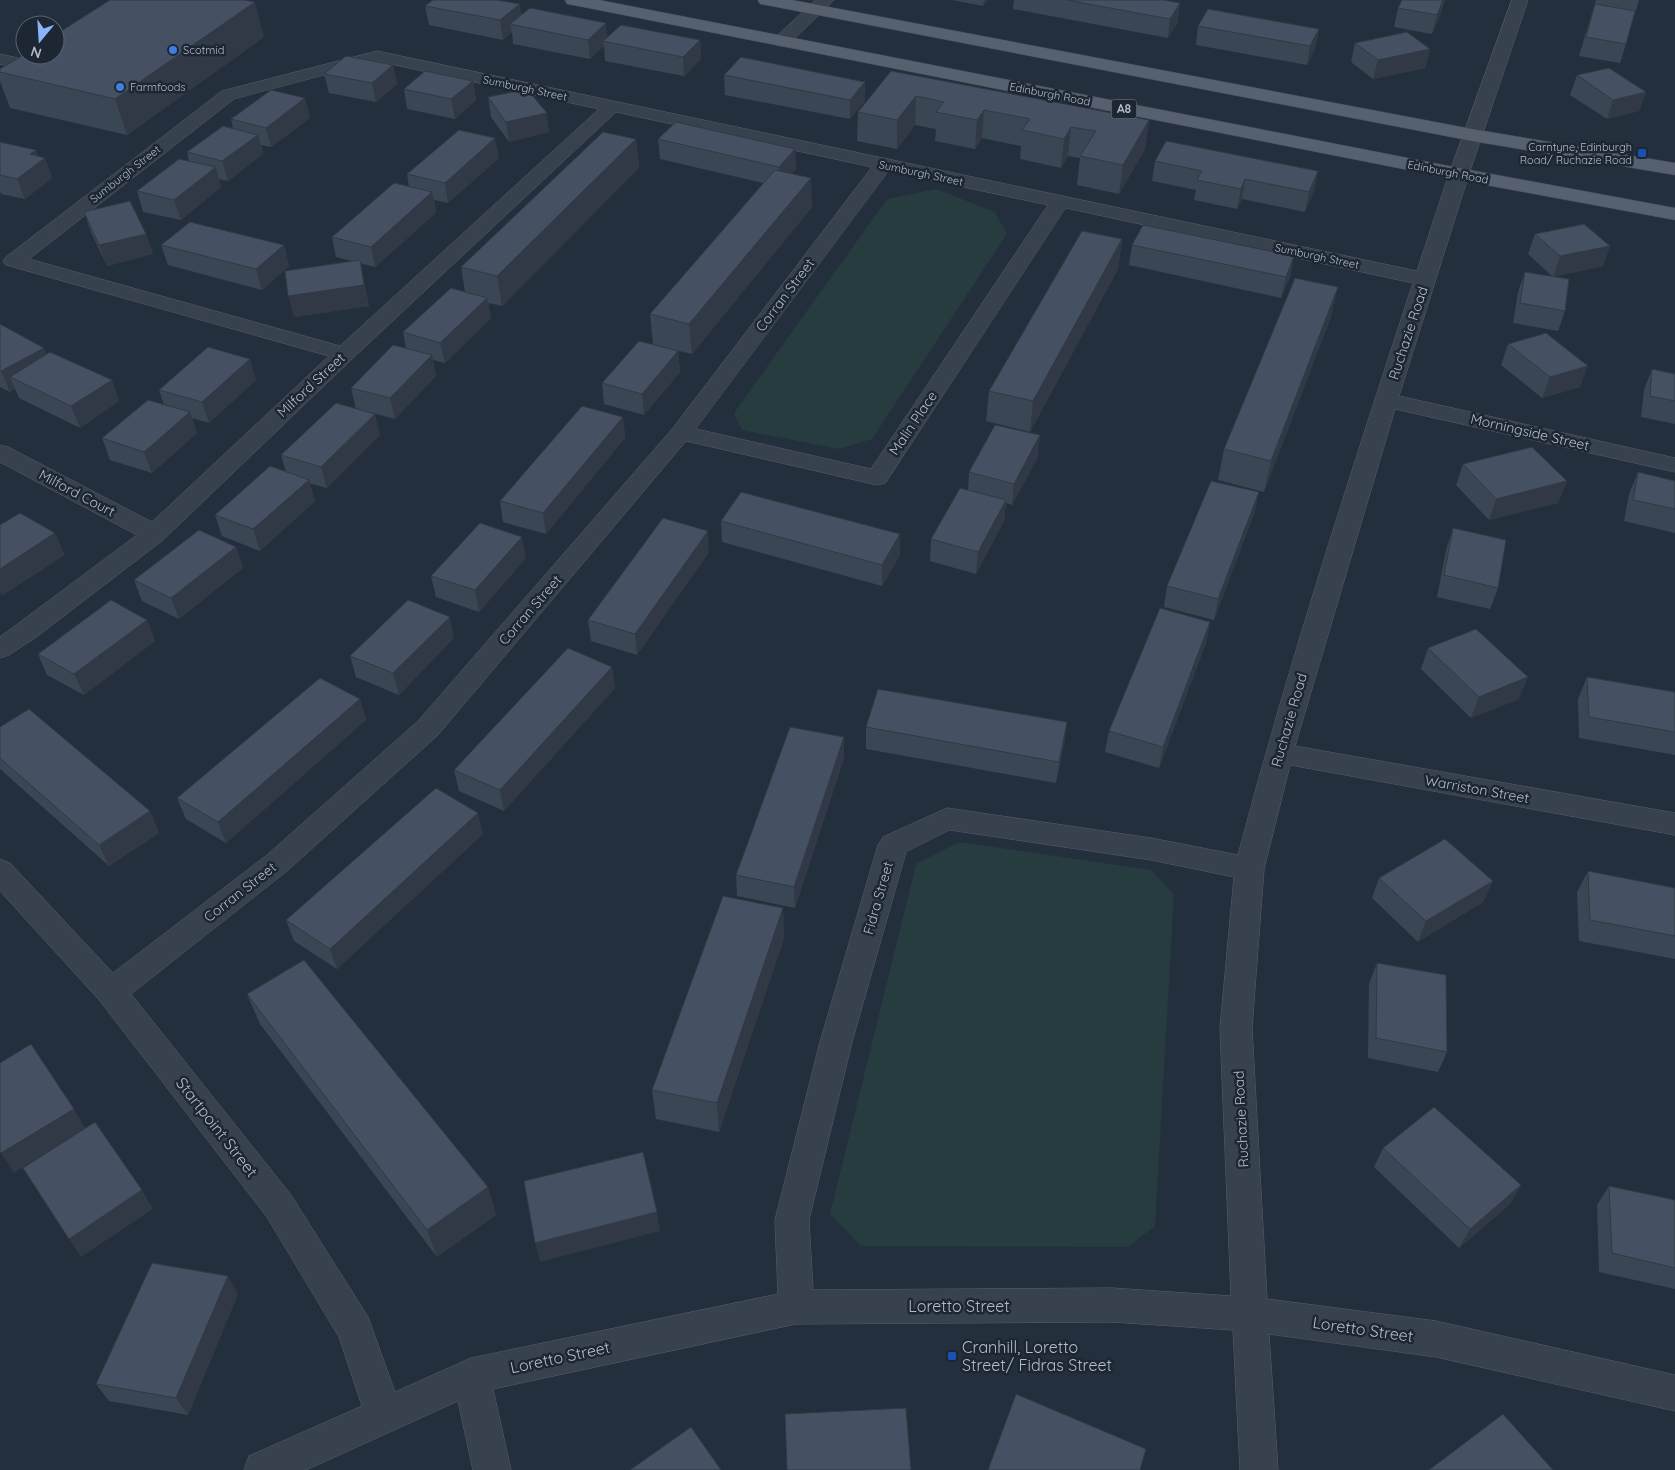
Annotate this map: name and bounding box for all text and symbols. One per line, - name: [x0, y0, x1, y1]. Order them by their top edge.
- north arrow: [15, 15, 65, 65]
- text: N: [28, 42, 44, 63]
- place label: Scotmid: [183, 43, 224, 57]
- marker: Scotmid: [167, 44, 179, 56]
- street label: Sumburgh Street: [482, 72, 569, 104]
- street label: Edinburgh Road: [1008, 79, 1092, 109]
- place label: Farmfoods: [130, 80, 186, 94]
- marker: Farmfoods: [114, 81, 126, 93]
- road number: A8: [1112, 100, 1136, 118]
- place label: Carntyne, Edinburgh Road/ Ruchazie Road: [1520, 140, 1632, 167]
- street label: Sumburgh Street: [87, 142, 163, 206]
- marker: Carntyne, Edinburgh Road/ Ruchazie Road: [1636, 147, 1648, 159]
- street label: Sumburgh Street: [878, 157, 965, 189]
- street label: Edinburgh Road: [1406, 157, 1490, 187]
- street label: Sumburgh Street: [1274, 240, 1361, 272]
- street label: Corran Street: [752, 255, 818, 335]
- street label: Ruchazie Road: [1384, 284, 1432, 382]
- street label: Milford Street: [273, 349, 349, 421]
- street label: Malin Place: [885, 387, 941, 458]
- street label: Morningside Street: [1469, 410, 1591, 454]
- street label: Milford Court: [36, 465, 118, 521]
- street label: Corran Street: [495, 571, 565, 649]
- street label: Ruchazie Road: [1267, 671, 1311, 769]
- street label: Warriston Street: [1423, 771, 1531, 807]
- street label: Corran Street: [200, 858, 280, 926]
- street label: Fidra Street: [859, 859, 897, 937]
- street label: Ruchazie Road: [1229, 1070, 1253, 1168]
- street label: Startpoint Street: [172, 1073, 262, 1181]
- street label: Loretto Street: [908, 1296, 1010, 1316]
- street label: Loretto Street: [1311, 1312, 1415, 1346]
- street label: Loretto Street: [508, 1337, 612, 1377]
- place label: Cranhill, Loretto Street/ Fidras Street: [962, 1337, 1112, 1375]
- marker: Cranhill, Loretto Street/ Fidras Street: [946, 1350, 958, 1362]

